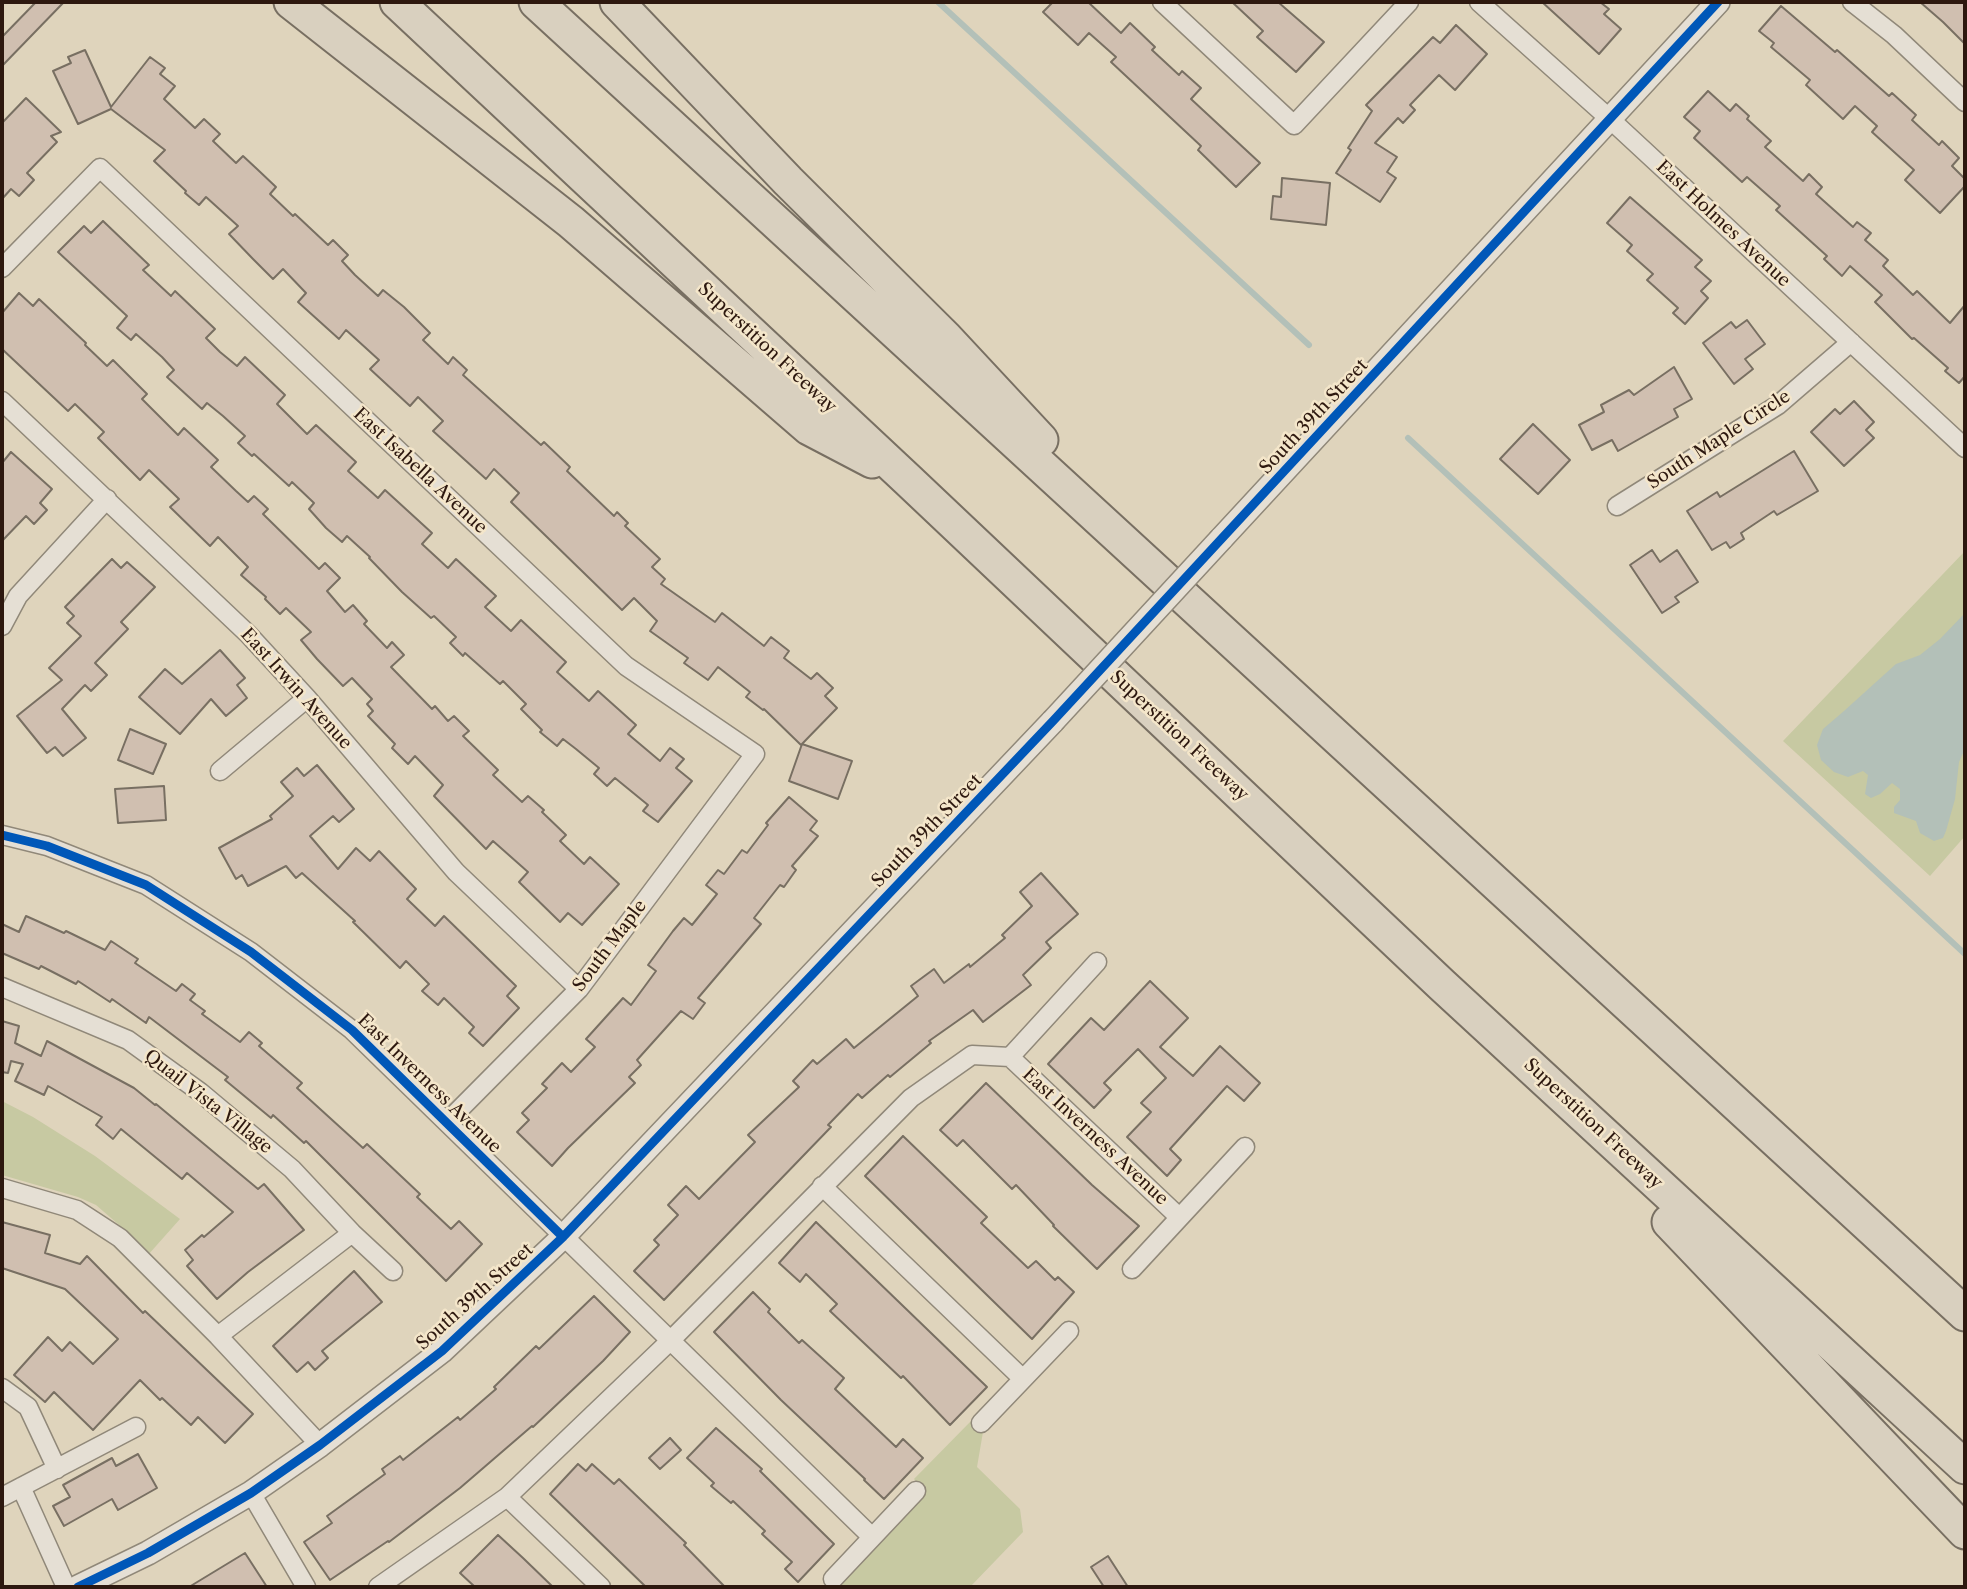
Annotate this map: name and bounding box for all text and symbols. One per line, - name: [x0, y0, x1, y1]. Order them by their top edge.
- street label: East Holmes Avenue: [1651, 156, 1795, 292]
- street label: Superstition Freeway: [693, 278, 841, 418]
- street label: South 39th Street: [1255, 355, 1373, 479]
- street label: South Maple Circle: [1644, 386, 1794, 494]
- street label: East Isabella Avenue: [349, 404, 491, 538]
- street label: East Irwin Avenue: [236, 624, 356, 754]
- street label: Superstition Freeway: [1105, 666, 1253, 806]
- street label: South 39th Street: [867, 770, 987, 892]
- street label: South Maple: [568, 896, 652, 996]
- street label: East Inverness Avenue: [353, 1010, 505, 1158]
- street label: Quail Vista Village: [140, 1045, 276, 1159]
- street label: Superstition Freeway: [1519, 1054, 1667, 1194]
- street label: East Inverness Avenue: [1018, 1064, 1172, 1210]
- street label: South 39th Street: [412, 1239, 538, 1355]

